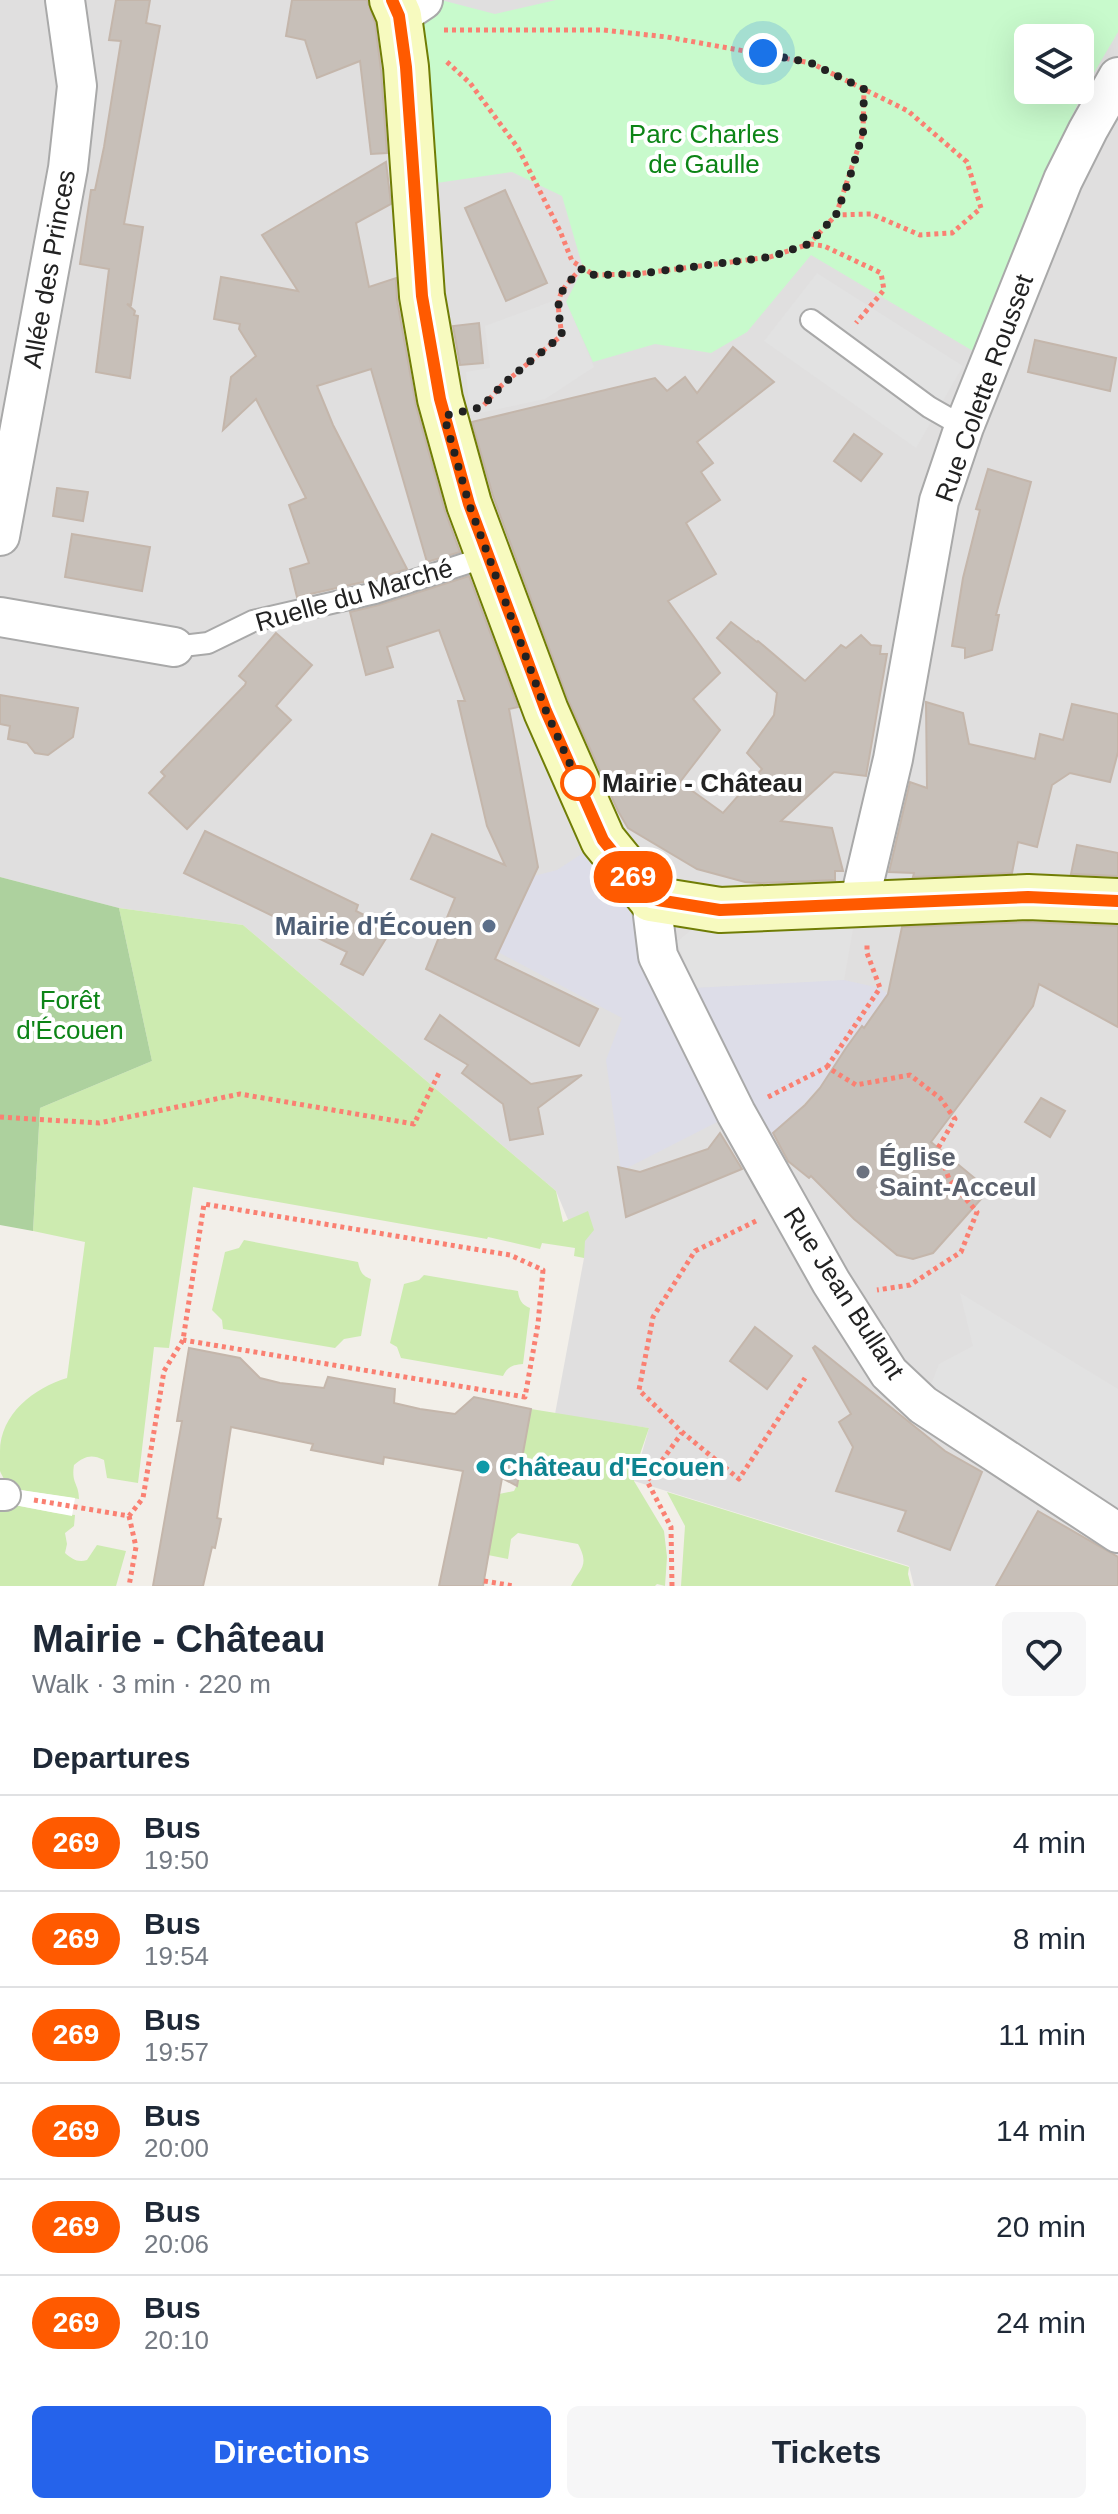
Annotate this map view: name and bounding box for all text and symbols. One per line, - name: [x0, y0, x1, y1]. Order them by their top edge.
- map controls: [1014, 24, 1094, 104]
- button: layers: [1014, 24, 1094, 104]
- your location: [743, 33, 783, 73]
- park label: Parc Charles de Gaulle: [629, 119, 779, 179]
- street label: Allée des Princes: [17, 167, 81, 371]
- street label: Rue Colette Rousset: [929, 269, 1039, 506]
- street label: Ruelle du Marché: [252, 552, 456, 638]
- marker: Mairie - Château: [561, 766, 595, 800]
- place label: Mairie - Château: [602, 768, 803, 798]
- line badge: 269: [587, 851, 679, 903]
- text: 269: [610, 861, 656, 892]
- place label: Mairie d'Écouen: [275, 911, 473, 941]
- marker: Mairie d'Écouen: [480, 917, 498, 935]
- park label: Forêt d'Écouen: [16, 985, 124, 1045]
- place label: Église Saint-Acceul: [879, 1142, 1037, 1202]
- marker: Église Saint-Acceul: [854, 1163, 872, 1181]
- street label: Rue Jean Bullant: [777, 1202, 911, 1385]
- place label: Château d'Ecouen: [499, 1452, 725, 1482]
- marker: Château d'Ecouen: [474, 1458, 492, 1476]
- button: heart: [1002, 1612, 1086, 1696]
- text: Mairie - Château: [32, 1618, 326, 1660]
- text: Walk · 3 min · 220 m: [32, 1669, 271, 1699]
- text: Departures: [32, 1741, 190, 1774]
- text: Bus: [144, 1811, 201, 1844]
- text: 4 min: [1013, 1826, 1086, 1859]
- text: 269: [53, 1827, 99, 1858]
- text: 19:50: [144, 1845, 209, 1875]
- text: Bus: [144, 1907, 201, 1940]
- text: 8 min: [1013, 1922, 1086, 1955]
- text: 269: [53, 1923, 99, 1954]
- text: 19:54: [144, 1941, 209, 1971]
- text: Bus: [144, 2003, 201, 2036]
- text: 11 min: [998, 2018, 1086, 2051]
- text: 269: [53, 2019, 99, 2050]
- text: 19:57: [144, 2037, 209, 2067]
- text: Bus: [144, 2099, 201, 2132]
- text: 14 min: [996, 2114, 1086, 2147]
- text: 269: [53, 2115, 99, 2146]
- text: 20:00: [144, 2133, 209, 2163]
- text: Bus: [144, 2195, 201, 2228]
- text: 20 min: [996, 2210, 1086, 2243]
- text: 269: [53, 2211, 99, 2242]
- text: 20:06: [144, 2229, 209, 2259]
- text: Bus: [144, 2291, 201, 2324]
- text: 24 min: [996, 2306, 1086, 2339]
- text: 269: [53, 2307, 99, 2338]
- text: 20:10: [144, 2325, 209, 2355]
- button: Directions: [32, 2406, 551, 2498]
- button: Tickets: [567, 2406, 1086, 2498]

